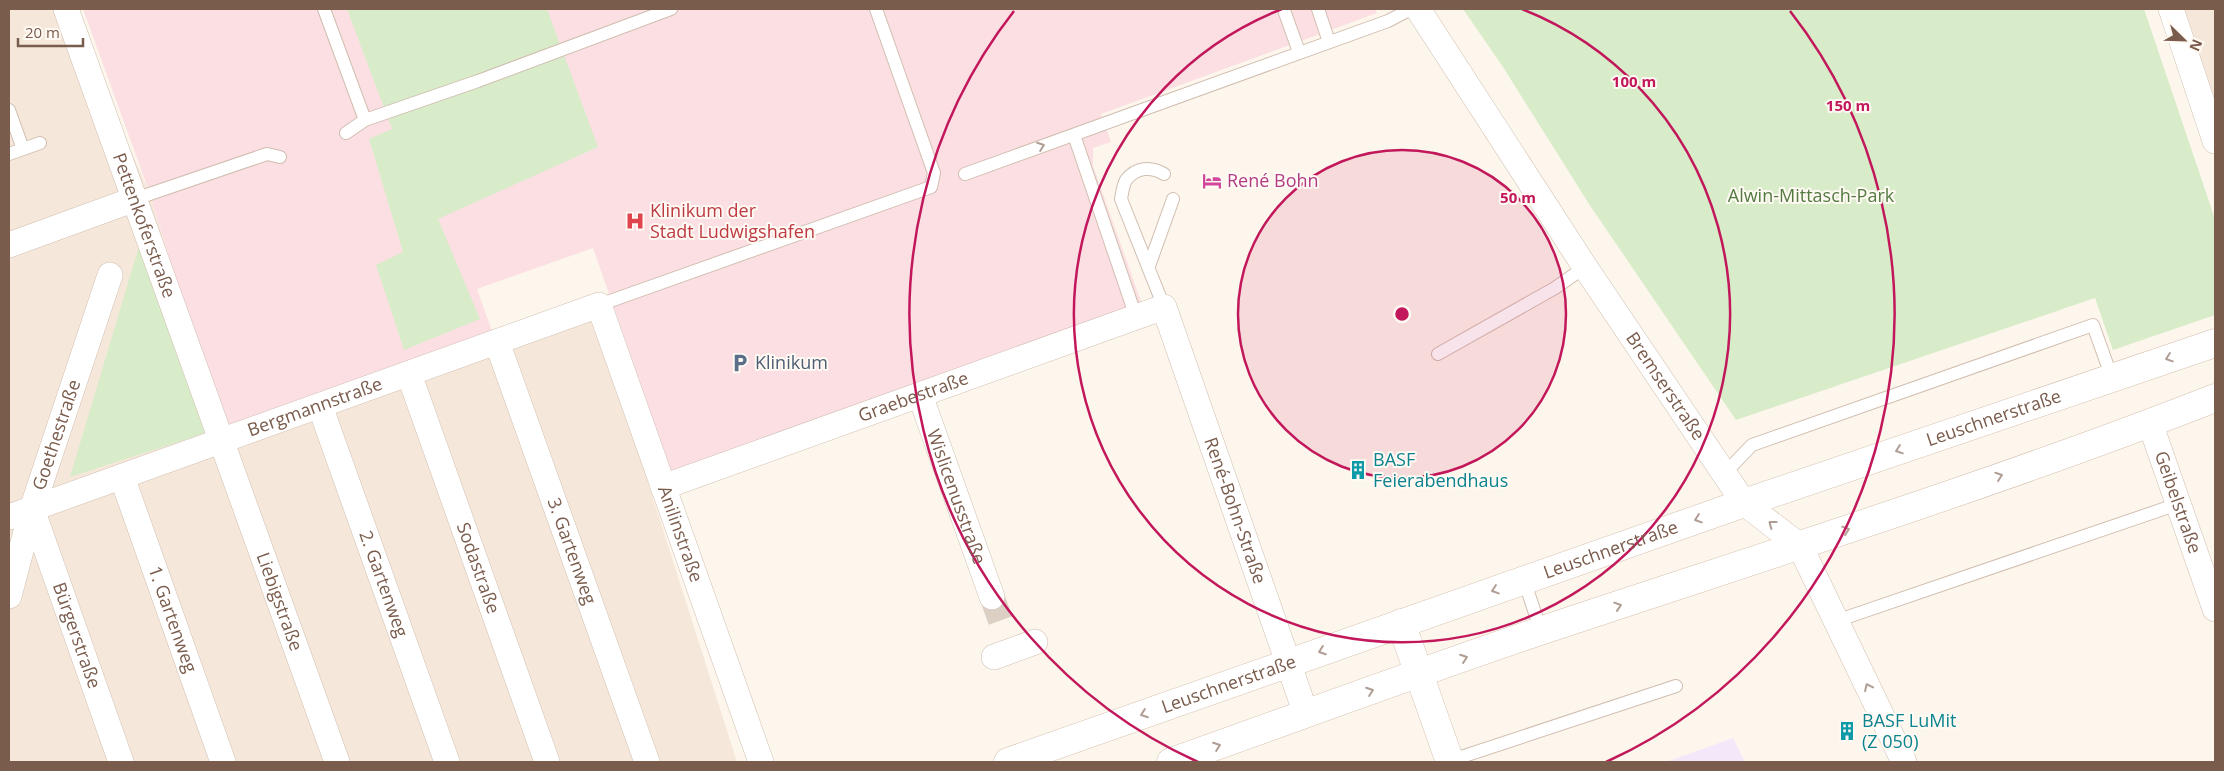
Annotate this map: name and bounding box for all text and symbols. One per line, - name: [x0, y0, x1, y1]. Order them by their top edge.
- scale bar: [18, 15, 82, 47]
- north arrow: [2159, 15, 2209, 65]
- text: 20 m: [25, 22, 60, 42]
- text: N: [2185, 36, 2207, 54]
- text: 100 m: [1612, 71, 1656, 91]
- text: 150 m: [1826, 95, 1870, 115]
- one-way arrow: [1037, 142, 1045, 152]
- street label: Pettenkoferstraße: [108, 149, 182, 301]
- place label: René Bohn: [1227, 168, 1319, 192]
- hotel icon: René Bohn: [1201, 170, 1223, 192]
- park label: Alwin-Mittasch-Park: [1728, 183, 1895, 207]
- text: 50 m: [1500, 187, 1536, 207]
- place label: Klinikum der Stadt Ludwigshafen: [650, 198, 815, 243]
- hospital icon: Klinikum der Stadt Ludwigshafen: [624, 210, 646, 232]
- centre of rings: [1393, 305, 1411, 323]
- street label: Bremserstraße: [1621, 327, 1711, 444]
- place label: Klinikum: [755, 350, 828, 374]
- parking icon: Klinikum: [729, 352, 751, 374]
- one-way arrow: [2165, 353, 2174, 363]
- street label: Graebestraße: [855, 365, 971, 427]
- street label: Bergmannstraße: [244, 371, 385, 441]
- street label: Goethestraße: [26, 376, 85, 493]
- street label: Leuschnerstraße: [1923, 383, 2064, 451]
- street label: Wislicenusstraße: [922, 426, 992, 567]
- street label: René-Bohn-Straße: [1199, 434, 1273, 587]
- one-way arrow: [1896, 444, 1904, 454]
- place label: BASF Feierabendhaus: [1373, 447, 1508, 492]
- street label: Geibelstraße: [2150, 447, 2208, 556]
- building icon: BASF Feierabendhaus: [1347, 459, 1369, 481]
- one-way arrow: [1994, 472, 2003, 482]
- street label: Anilinstraße: [653, 482, 709, 585]
- street label: 3. Gartenweg: [543, 494, 603, 608]
- one-way arrow: [1694, 513, 1702, 523]
- street label: Leuschnerstraße: [1540, 514, 1681, 584]
- street label: Sodastraße: [452, 519, 506, 617]
- one-way arrow: [1769, 522, 1778, 530]
- one-way arrow: [1841, 525, 1849, 535]
- street label: 2. Gartenweg: [354, 527, 415, 640]
- street label: Liebigstraße: [252, 549, 309, 654]
- street label: 1. Gartenweg: [143, 562, 203, 676]
- street label: Bürgerstraße: [48, 579, 107, 691]
- one-way arrow: [1491, 584, 1499, 594]
- one-way arrow: [1614, 602, 1622, 612]
- one-way arrow: [1318, 645, 1326, 655]
- street label: Leuschnerstraße: [1158, 649, 1299, 718]
- one-way arrow: [1460, 654, 1468, 664]
- one-way arrow: [1864, 683, 1874, 692]
- one-way arrow: [1366, 687, 1374, 697]
- one-way arrow: [1140, 708, 1148, 718]
- place label: BASF LuMit (Z 050): [1862, 708, 1956, 753]
- building icon: BASF LuMit (Z 050): [1836, 720, 1858, 742]
- one-way arrow: [1213, 742, 1221, 752]

